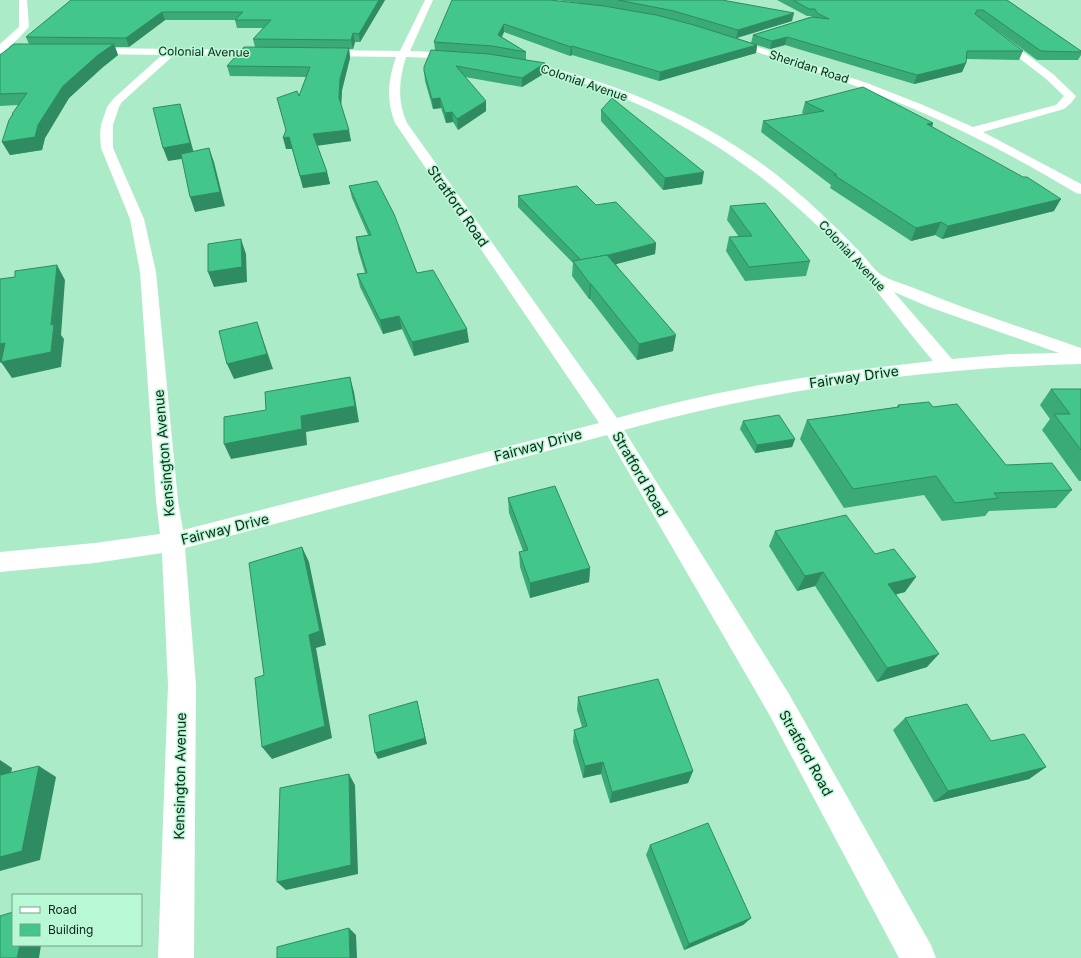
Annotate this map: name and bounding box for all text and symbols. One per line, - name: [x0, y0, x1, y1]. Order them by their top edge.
- street label: Colonial Avenue: [158, 43, 250, 60]
- street label: Sheridan Road: [767, 47, 851, 86]
- street label: Colonial Avenue: [539, 61, 630, 104]
- street label: Stratford Road: [424, 162, 493, 250]
- street label: Colonial Avenue: [816, 217, 889, 294]
- street label: Fairway Drive: [808, 362, 900, 391]
- street label: Kensington Avenue: [149, 389, 178, 517]
- street label: Fairway Drive: [492, 425, 584, 464]
- street label: Stratford Road: [609, 428, 672, 519]
- street label: Fairway Drive: [179, 509, 271, 548]
- street label: Stratford Road: [776, 707, 837, 799]
- street label: Kensington Avenue: [170, 712, 189, 840]
- legend: [12, 894, 142, 946]
- text: Road: [48, 902, 77, 917]
- text: Building: [48, 922, 93, 937]

